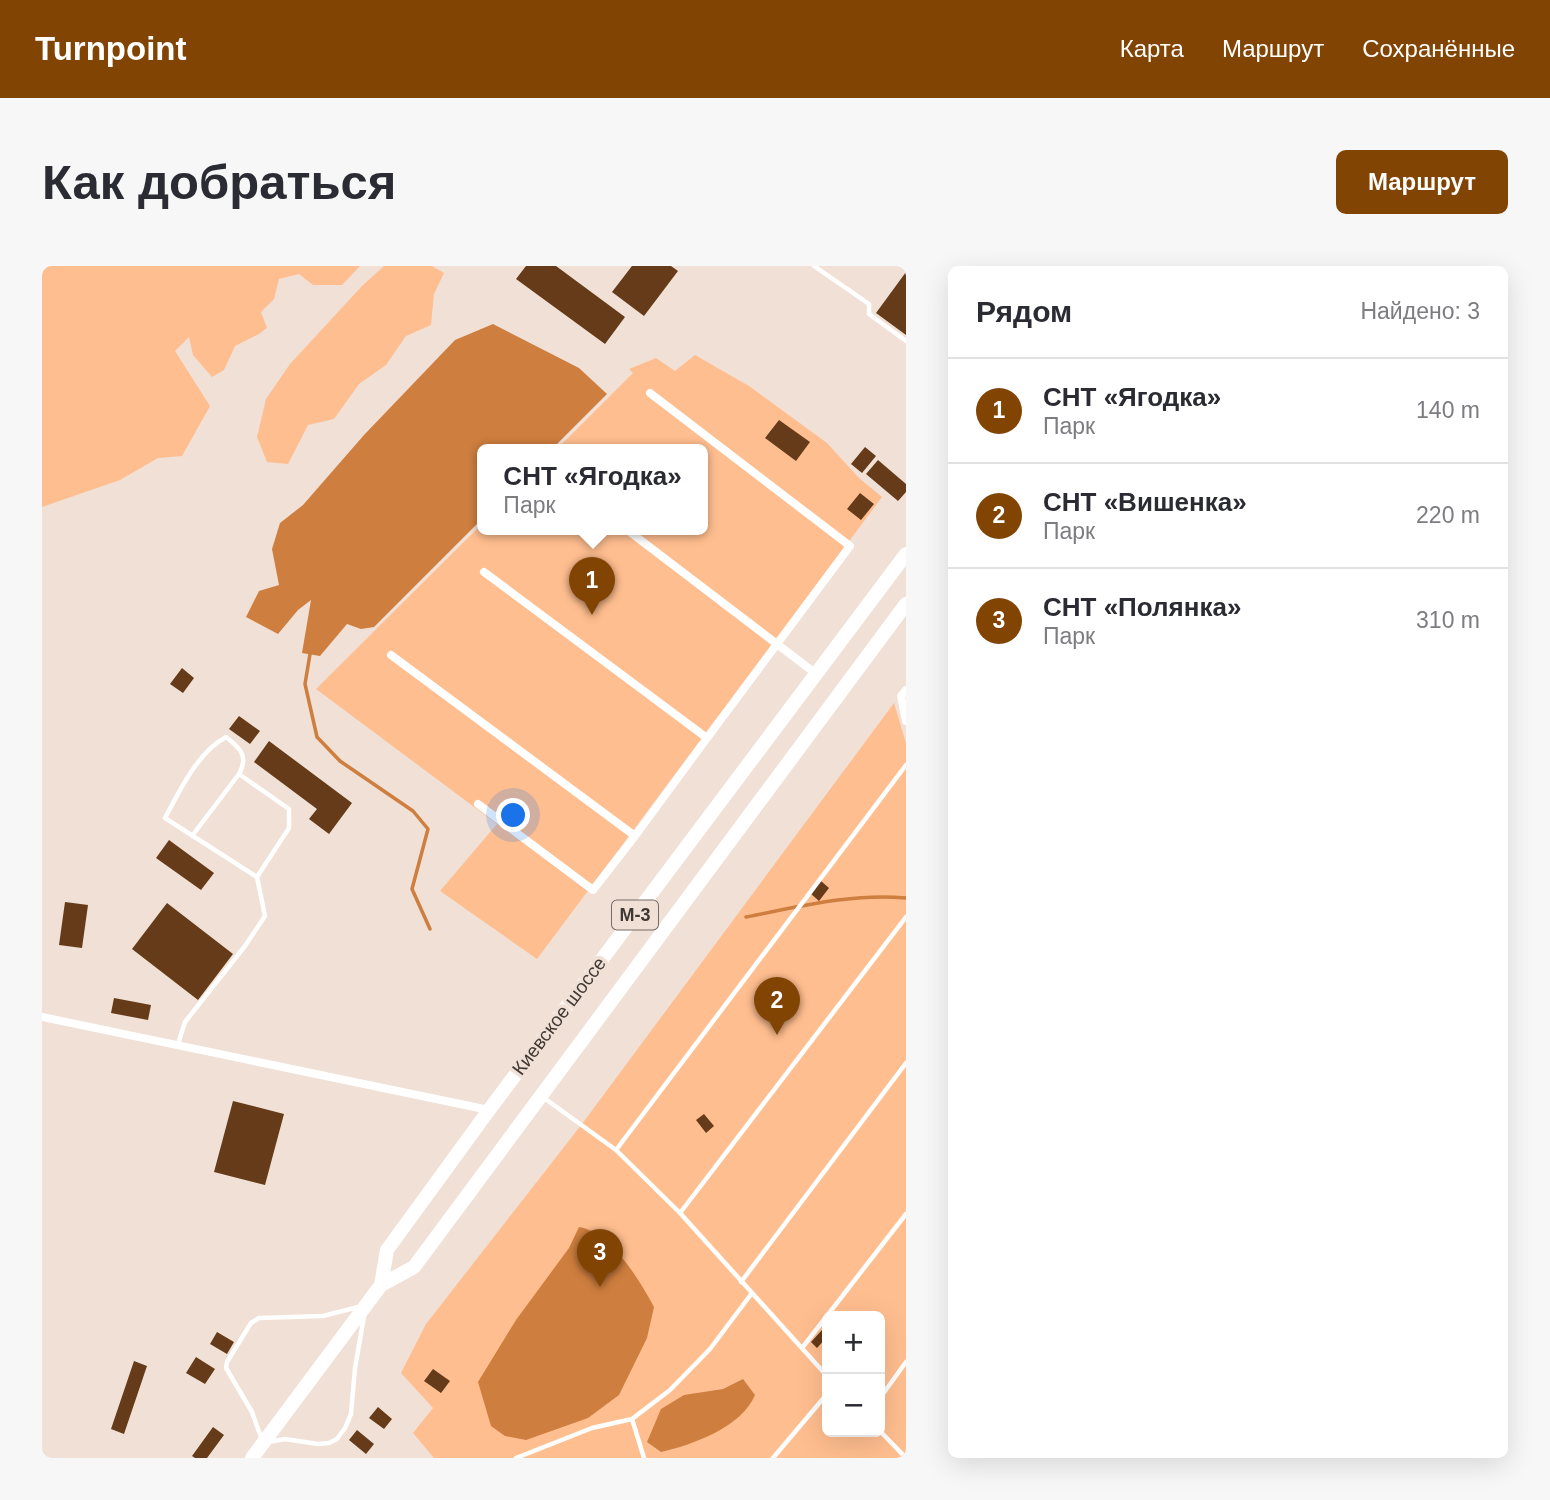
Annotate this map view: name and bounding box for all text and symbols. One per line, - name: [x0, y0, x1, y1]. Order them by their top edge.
- text: Turnpoint: [35, 30, 187, 67]
- text: Карта: [1120, 35, 1184, 62]
- text: Маршрут: [1222, 35, 1324, 62]
- text: Сохранённые: [1362, 35, 1515, 62]
- button: Маршрут: [1336, 150, 1508, 214]
- text: Как добраться: [42, 155, 396, 209]
- text: Рядом: [976, 295, 1072, 328]
- text: Найдено: 3: [1360, 298, 1480, 324]
- text: СНТ «Ягодка»: [1043, 382, 1221, 412]
- text: 1: [993, 397, 1005, 423]
- text: 140 m: [1416, 397, 1480, 423]
- text: Парк: [1043, 413, 1095, 439]
- popup: [477, 444, 708, 535]
- text: СНТ «Ягодка»: [503, 461, 682, 491]
- text: СНТ «Вишенка»: [1043, 487, 1247, 517]
- text: Парк: [503, 492, 556, 518]
- text: 2: [993, 502, 1005, 528]
- text: 220 m: [1416, 502, 1480, 528]
- text: Парк: [1043, 518, 1095, 544]
- pin: 1: [569, 557, 615, 615]
- text: СНТ «Полянка»: [1043, 592, 1241, 622]
- text: 3: [993, 607, 1005, 633]
- text: 310 m: [1416, 607, 1480, 633]
- text: Парк: [1043, 623, 1095, 649]
- your location: [496, 798, 530, 832]
- road number: М-3: [612, 900, 658, 930]
- street label: Киевское шоссе: [508, 953, 610, 1079]
- pin: 2: [754, 977, 800, 1035]
- pin: 3: [577, 1229, 623, 1287]
- map controls: [822, 1311, 885, 1437]
- button: +: [822, 1311, 885, 1374]
- button: −: [822, 1374, 885, 1437]

